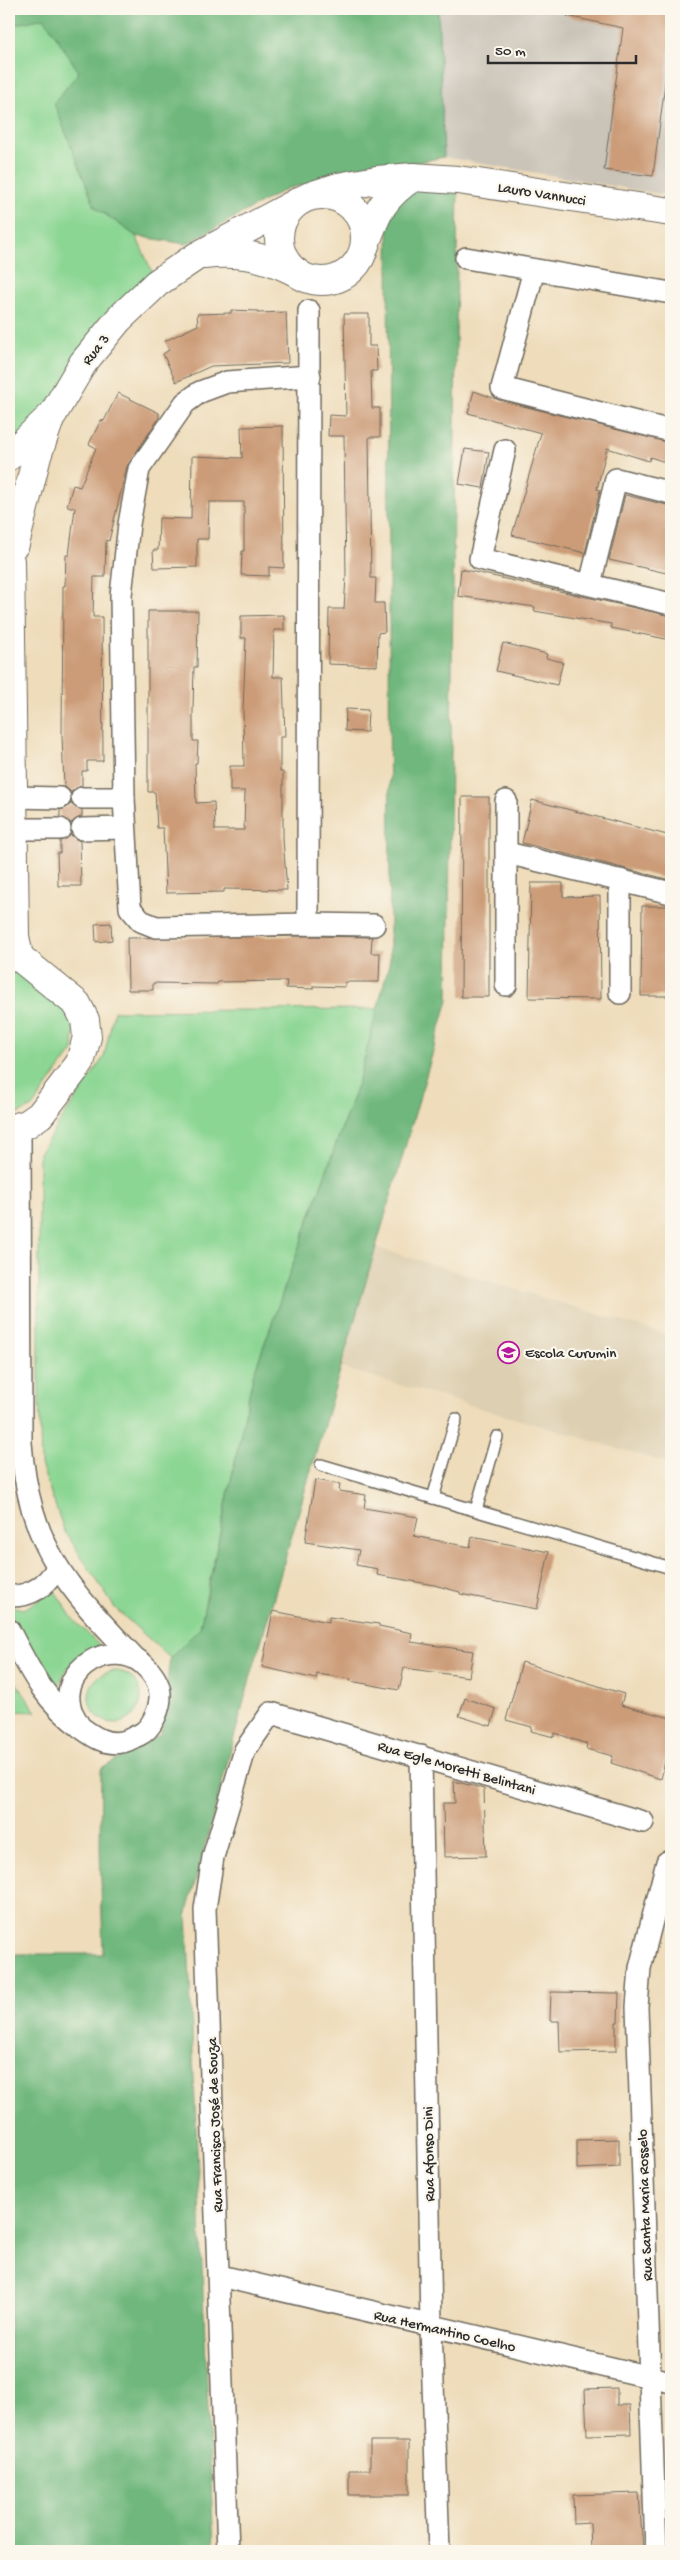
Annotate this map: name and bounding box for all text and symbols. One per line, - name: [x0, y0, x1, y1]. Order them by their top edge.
- scale bar: [488, 32, 635, 64]
- text: 50 m: [495, 43, 526, 61]
- street label: Lauro Vannucci: [496, 179, 587, 211]
- street label: Rua 3: [79, 331, 114, 369]
- school or university icon: Escola Curumin: [497, 1340, 521, 1364]
- place label: Escola Curumin: [525, 1345, 616, 1363]
- street label: Rua Egle Moretti Belintani: [375, 1738, 538, 1800]
- street label: Rua Francisco José de Souza: [204, 2037, 228, 2213]
- street label: Rua Afonso Dini: [420, 2106, 440, 2202]
- street label: Rua Santa Maria Rosselo: [634, 2129, 658, 2281]
- street label: Rua Hermantino Coelho: [372, 2307, 517, 2357]

